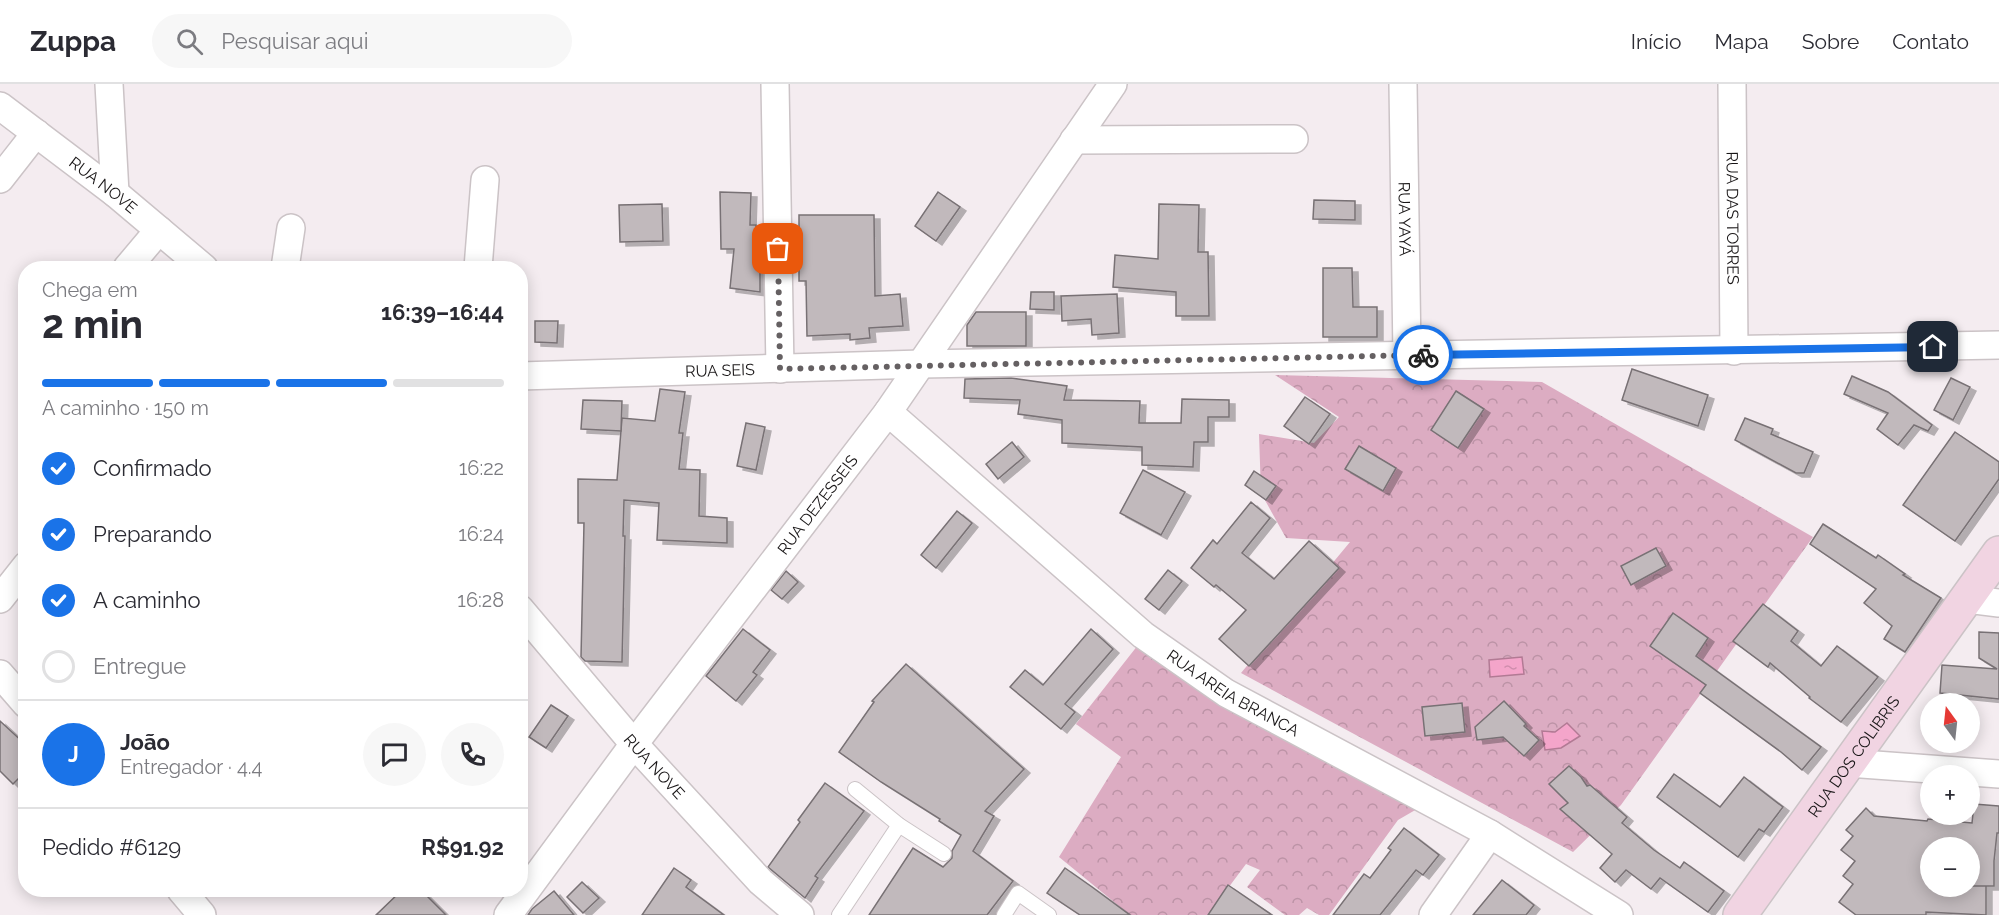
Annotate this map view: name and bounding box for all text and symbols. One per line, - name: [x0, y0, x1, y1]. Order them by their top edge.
- search box: [152, 14, 572, 68]
- text: Zuppa: [30, 25, 116, 58]
- icon: search: [173, 25, 206, 58]
- text: Pesquisar aqui: [221, 28, 369, 54]
- text: Início: [1631, 29, 1681, 54]
- text: Mapa: [1714, 29, 1769, 54]
- text: Sobre: [1802, 29, 1859, 54]
- text: Contato: [1892, 29, 1969, 54]
- street label: RUA DAS TORRES: [1723, 151, 1743, 285]
- street label: RUA NOVE: [65, 153, 141, 218]
- street label: RUA YAYÁ: [1394, 182, 1416, 257]
- pin: [752, 223, 803, 274]
- icon: bag: [761, 232, 794, 265]
- text: Chega em: [42, 278, 138, 302]
- text: 16:39–16:44: [381, 299, 504, 325]
- text: 2 min: [42, 301, 143, 347]
- pin: [1907, 321, 1958, 372]
- courier: [1393, 325, 1453, 385]
- icon: home: [1916, 330, 1949, 363]
- icon: bike: [1407, 339, 1440, 372]
- street label: RUA SEIS: [685, 360, 755, 381]
- text: A caminho · 150 m: [42, 396, 209, 420]
- street label: RUA DEZESSEIS: [774, 451, 862, 558]
- icon: check: [42, 452, 75, 485]
- text: Confirmado: [93, 455, 212, 481]
- text: 16:22: [459, 456, 504, 480]
- icon: check: [42, 518, 75, 551]
- text: Preparando: [93, 521, 212, 547]
- text: 16:24: [458, 522, 504, 546]
- icon: check: [42, 584, 75, 617]
- text: A caminho: [93, 587, 201, 613]
- text: 16:28: [457, 588, 504, 612]
- street label: RUA AREIA BRANCA: [1163, 646, 1302, 740]
- text: Entregue: [93, 653, 186, 679]
- street label: RUA DOS COLIBRIS: [1804, 692, 1904, 821]
- north arrow: [1920, 693, 1980, 753]
- map controls: [1920, 693, 1980, 897]
- button: chat: [363, 723, 426, 786]
- button: phone: [441, 723, 504, 786]
- text: João: [120, 729, 170, 755]
- street label: RUA NOVE: [620, 730, 689, 803]
- text: J: [68, 741, 79, 767]
- text: Entregador · 4.4: [120, 755, 263, 779]
- button: +: [1920, 765, 1980, 825]
- text: Pedido #6129: [42, 834, 181, 860]
- text: R$91.92: [421, 834, 504, 860]
- button: −: [1920, 837, 1980, 897]

